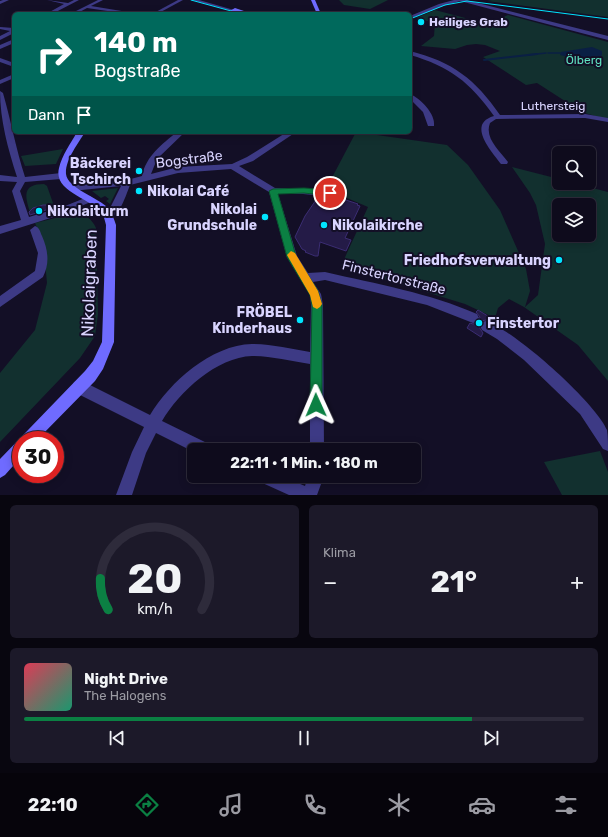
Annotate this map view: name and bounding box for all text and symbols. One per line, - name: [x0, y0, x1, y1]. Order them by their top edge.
- place label: Heiliges Grab: [429, 15, 508, 29]
- marker: Heiliges Grab: [416, 17, 426, 27]
- text: 140 m: [94, 26, 178, 59]
- icon: right: [28, 28, 80, 80]
- park label: Ölberg: [566, 53, 602, 67]
- text: Bogstraße: [94, 60, 181, 82]
- street label: Luthersteig: [521, 99, 585, 113]
- icon: arrive: [73, 104, 95, 126]
- text: Dann: [28, 106, 65, 124]
- map controls: [552, 146, 596, 242]
- button: search: [552, 146, 596, 190]
- street label: Bogstraße: [155, 147, 224, 172]
- place label: Bäckerei Tschirch: [70, 155, 131, 188]
- marker: Bäckerei Tschirch: [134, 166, 144, 176]
- pin: [313, 176, 347, 210]
- icon: arrive: [319, 182, 341, 204]
- place label: Nikolai Café: [147, 183, 229, 200]
- marker: Nikolai Café: [134, 186, 144, 196]
- button: layers: [552, 198, 596, 242]
- place label: Nikolai Grundschule: [167, 201, 257, 234]
- place label: Nikolaiturm: [47, 203, 129, 220]
- marker: Nikolaiturm: [34, 206, 44, 216]
- marker: Nikolai Grundschule: [260, 212, 270, 222]
- place label: Nikolaikirche: [332, 217, 423, 234]
- marker: Nikolaikirche: [319, 220, 329, 230]
- street label: Nikolaigraben: [77, 229, 101, 337]
- place label: Friedhofsverwaltung: [404, 252, 551, 269]
- marker: Friedhofsverwaltung: [554, 255, 564, 265]
- street label: Finstertorstraße: [340, 256, 448, 299]
- place label: FRÖBEL Kinderhaus: [212, 303, 293, 337]
- marker: FRÖBEL Kinderhaus: [295, 315, 305, 325]
- place label: Finstertor: [487, 315, 560, 332]
- marker: Finstertor: [474, 318, 484, 328]
- position arrow: [295, 384, 337, 426]
- speed limit sign: 30: [12, 431, 64, 483]
- text: 22:11 · 1 Min. · 180 m: [230, 454, 378, 472]
- text: Klima: [323, 545, 356, 560]
- text: 20: [127, 553, 182, 602]
- text: 21°: [430, 564, 477, 600]
- text: −: [323, 569, 337, 596]
- text: +: [570, 569, 584, 596]
- text: km/h: [137, 600, 172, 617]
- text: Night Drive: [84, 670, 168, 688]
- text: The Halogens: [84, 688, 166, 703]
- icon: previous: [106, 727, 128, 749]
- icon: pause: [293, 727, 315, 749]
- icon: next: [480, 727, 502, 749]
- icon: directions: [133, 791, 161, 819]
- icon: music: [217, 791, 245, 819]
- icon: phone: [301, 791, 329, 819]
- icon: climate: [385, 791, 413, 819]
- icon: car: [468, 791, 496, 819]
- icon: filters: [552, 791, 580, 819]
- text: 22:10: [28, 794, 78, 816]

